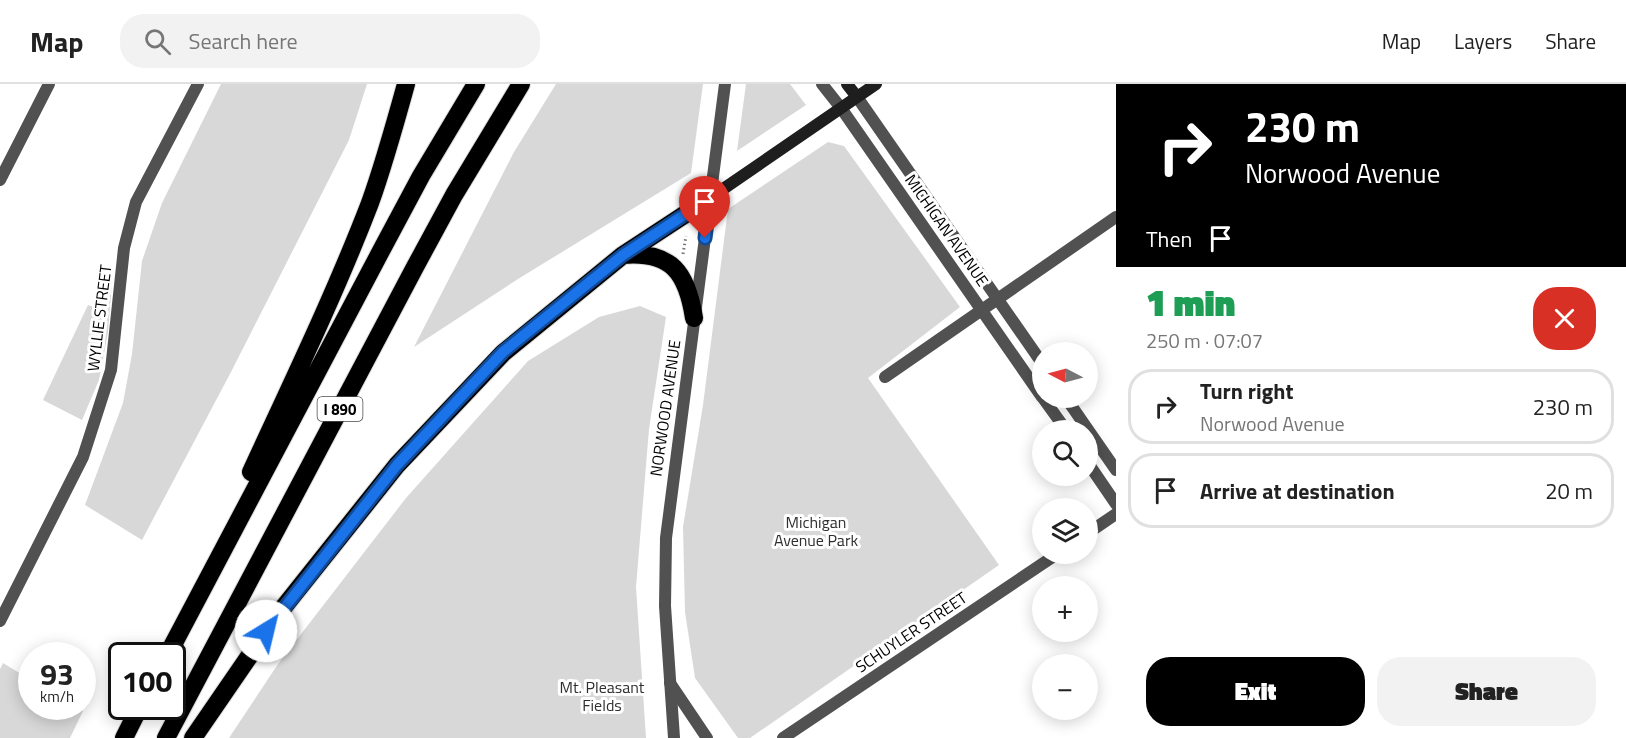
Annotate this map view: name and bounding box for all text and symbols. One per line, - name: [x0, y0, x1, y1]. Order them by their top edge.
- search box: [120, 14, 540, 68]
- text: Map: [30, 20, 84, 63]
- text: Search here: [189, 24, 298, 58]
- icon: search: [141, 25, 174, 58]
- text: Map: [1382, 25, 1421, 57]
- text: Layers: [1454, 25, 1512, 57]
- text: Share: [1545, 25, 1596, 57]
- text: 230 m: [1245, 94, 1360, 158]
- icon: right: [1146, 108, 1224, 186]
- text: Norwood Avenue: [1245, 152, 1440, 193]
- street label: MICHIGAN AVENUE: [899, 169, 995, 291]
- pin: [679, 176, 730, 238]
- icon: arrive: [688, 185, 721, 218]
- text: Then: [1146, 222, 1192, 256]
- icon: arrive: [1204, 222, 1237, 255]
- street label: WYLLIE STREET: [81, 263, 118, 373]
- text: 1 min: [1146, 275, 1235, 330]
- button: close: [1533, 287, 1596, 350]
- text: 250 m · 07:07: [1146, 325, 1263, 356]
- street label: NORWOOD AVENUE: [644, 338, 686, 478]
- north arrow: [1032, 342, 1098, 408]
- map controls: [1032, 342, 1098, 720]
- text: Turn right: [1200, 374, 1294, 408]
- icon: right: [1149, 390, 1182, 423]
- text: 230 m: [1533, 390, 1593, 424]
- road number: I 890: [318, 397, 362, 421]
- text: Norwood Avenue: [1200, 408, 1345, 439]
- button: search: [1032, 420, 1098, 486]
- icon: arrive: [1149, 474, 1182, 507]
- text: Arrive at destination: [1200, 474, 1395, 508]
- text: 20 m: [1545, 474, 1593, 508]
- button: layers: [1032, 498, 1098, 564]
- park label: Michigan Avenue Park: [774, 510, 858, 552]
- button: +: [1032, 576, 1098, 642]
- street label: SCHUYLER STREET: [850, 585, 972, 678]
- position arrow: [234, 599, 298, 663]
- speed limit sign: 100: [108, 642, 186, 720]
- text: 93: [40, 651, 74, 697]
- button: −: [1032, 654, 1098, 720]
- button: Exit: [1146, 657, 1365, 726]
- button: Share: [1377, 657, 1596, 726]
- park label: Mt. Pleasant Fields: [560, 675, 645, 717]
- text: km/h: [40, 685, 74, 708]

